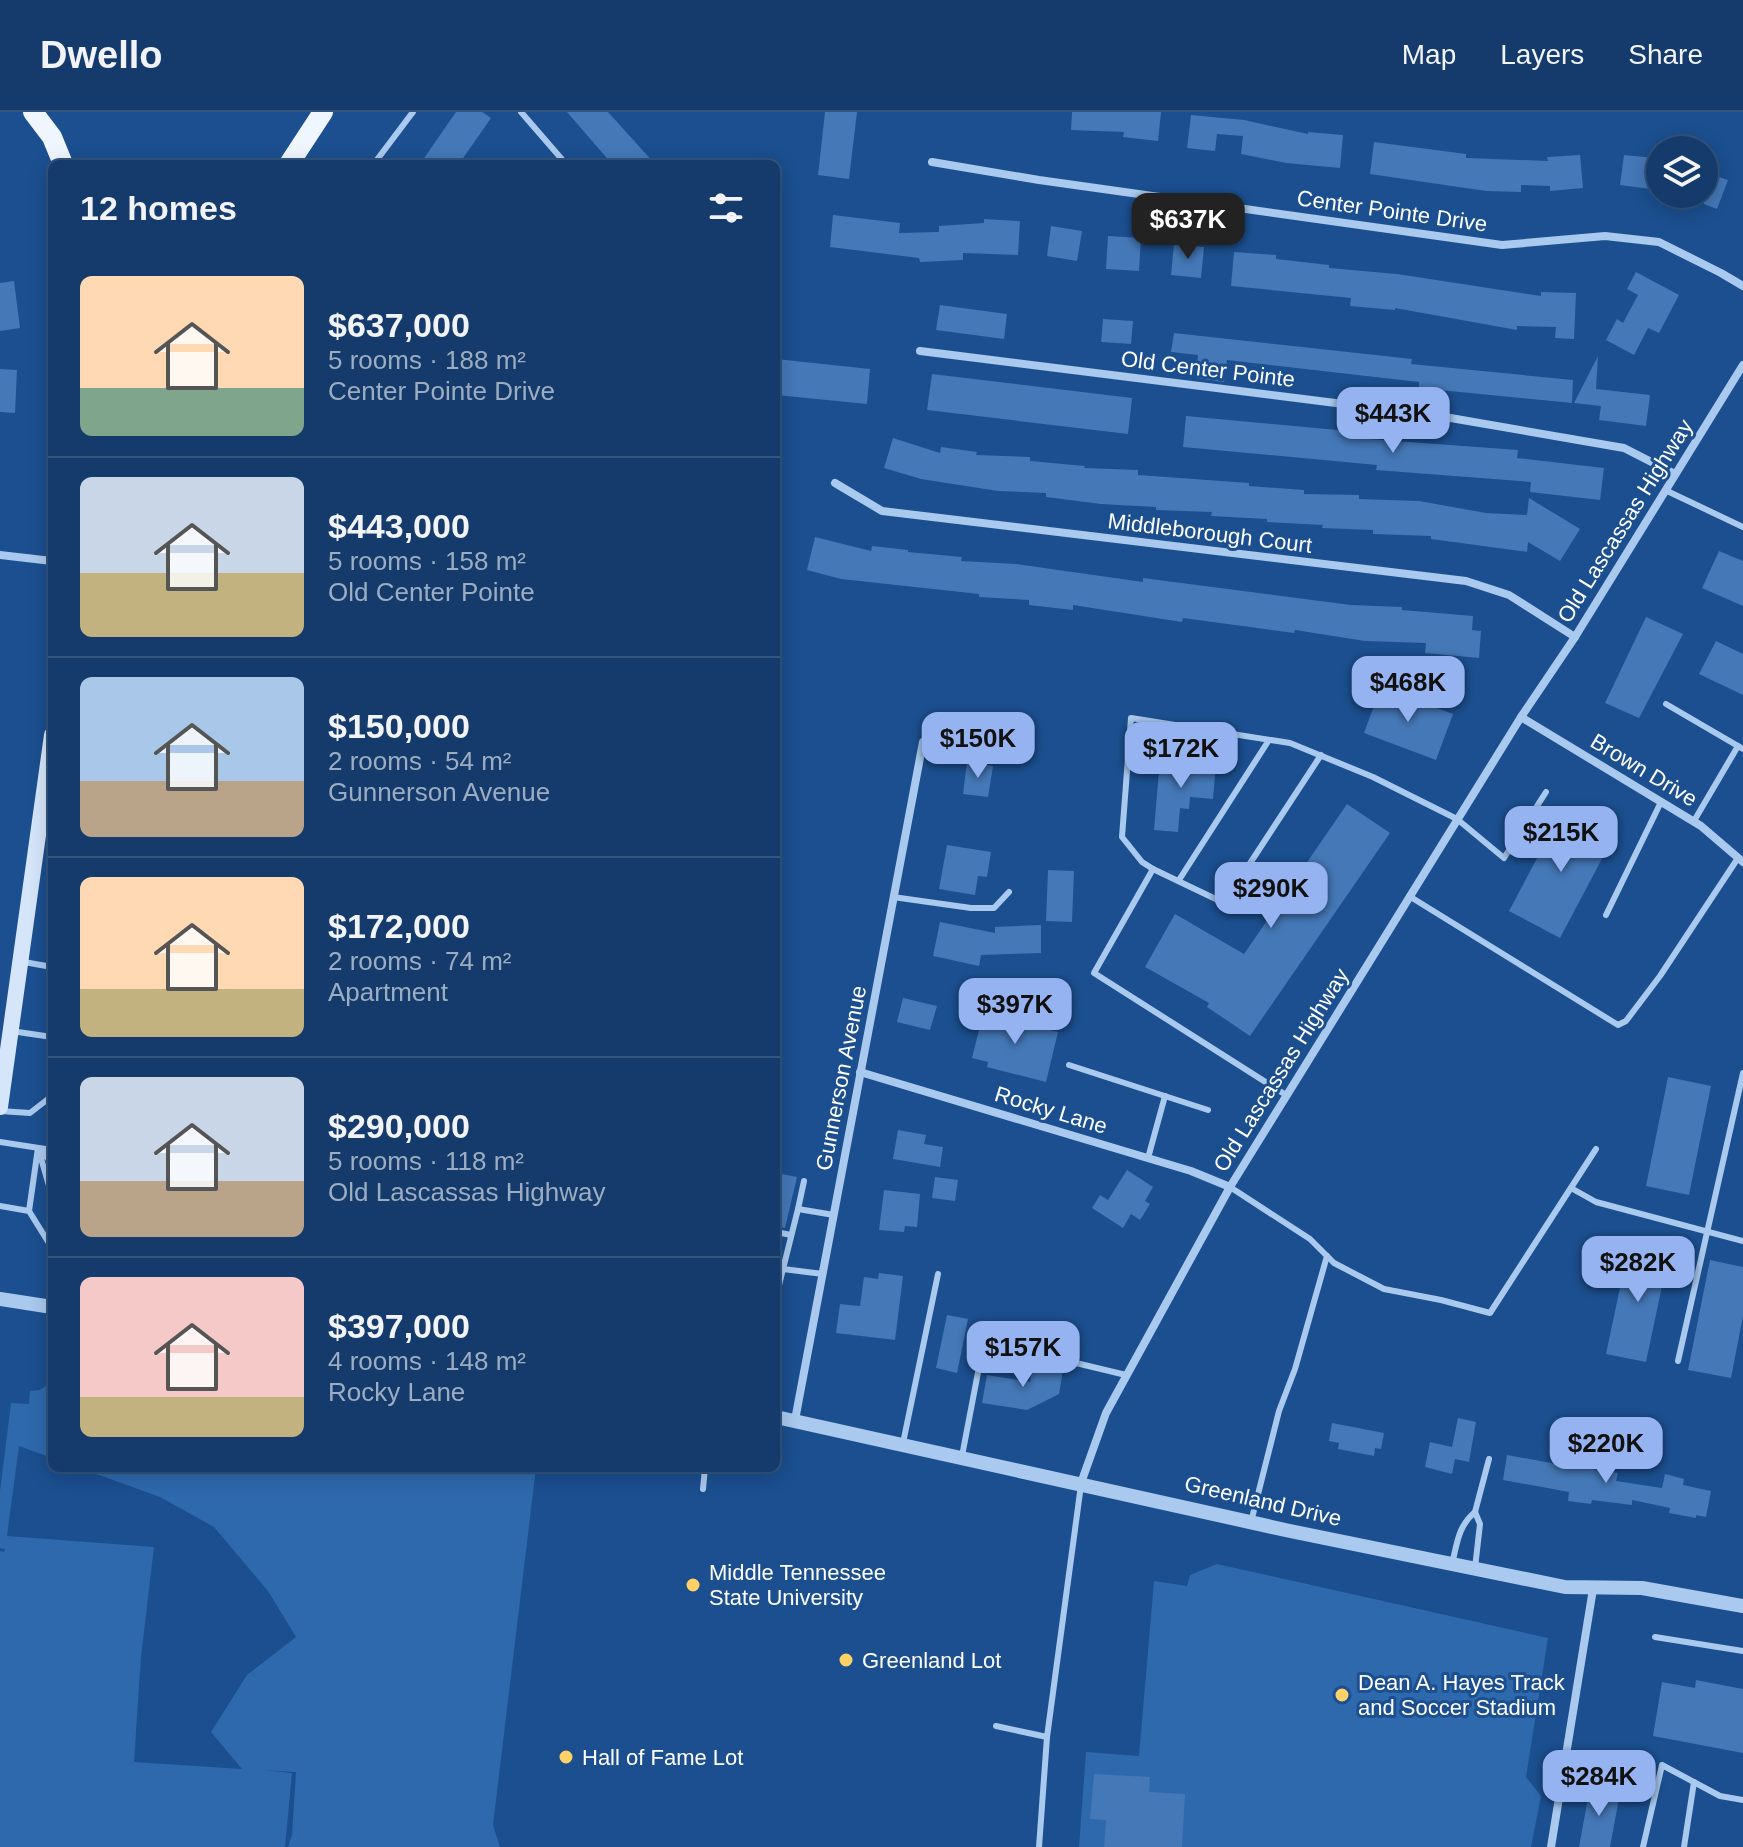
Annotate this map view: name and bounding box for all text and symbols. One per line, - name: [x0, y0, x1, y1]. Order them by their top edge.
- text: Dwello: [40, 34, 162, 76]
- text: Map: [1402, 39, 1456, 70]
- text: Layers: [1500, 39, 1584, 70]
- text: Share: [1628, 39, 1703, 70]
- map controls: [1646, 136, 1718, 208]
- button: layers: [1646, 136, 1718, 208]
- street label: Center Pointe Drive: [1295, 185, 1489, 237]
- icon: filters: [704, 186, 748, 230]
- text: 12 homes: [80, 189, 237, 227]
- pin: $637K: [1132, 193, 1244, 261]
- text: $637K: [1150, 204, 1226, 234]
- text: $637,000: [328, 306, 470, 344]
- icon: home: [144, 308, 240, 404]
- text: 5 rooms · 188 m²: [328, 345, 526, 375]
- street label: Old Center Pointe: [1120, 346, 1296, 392]
- text: Center Pointe Drive: [328, 376, 555, 406]
- pin: $443K: [1337, 387, 1449, 455]
- text: $443K: [1355, 398, 1431, 428]
- street label: Old Lascassas Highway: [1552, 415, 1698, 627]
- text: $443,000: [328, 507, 470, 545]
- street label: Middleborough Court: [1107, 508, 1313, 558]
- icon: home: [144, 509, 240, 605]
- text: 5 rooms · 158 m²: [328, 546, 526, 576]
- text: Old Center Pointe: [328, 577, 535, 607]
- pin: $468K: [1352, 656, 1464, 724]
- text: $468K: [1370, 667, 1446, 697]
- text: $150,000: [328, 707, 470, 745]
- icon: home: [144, 709, 240, 805]
- pin: $150K: [922, 712, 1034, 780]
- pin: $172K: [1125, 722, 1237, 790]
- text: $150K: [940, 723, 1016, 753]
- street label: Brown Drive: [1586, 728, 1702, 812]
- text: $172K: [1143, 733, 1219, 763]
- text: 2 rooms · 54 m²: [328, 746, 512, 776]
- text: Gunnerson Avenue: [328, 777, 550, 807]
- pin: $215K: [1505, 806, 1617, 874]
- text: $215K: [1523, 817, 1599, 847]
- pin: $290K: [1215, 862, 1327, 930]
- text: $290K: [1233, 873, 1309, 903]
- text: $172,000: [328, 907, 470, 945]
- icon: home: [144, 909, 240, 1005]
- text: 2 rooms · 74 m²: [328, 946, 512, 976]
- street label: Old Lascassas Highway: [1208, 964, 1354, 1176]
- text: Apartment: [328, 977, 448, 1007]
- pin: $397K: [959, 978, 1071, 1046]
- street label: Gunnerson Avenue: [811, 983, 871, 1173]
- text: $397K: [977, 989, 1053, 1019]
- street label: Rocky Lane: [992, 1081, 1110, 1139]
- text: $290,000: [328, 1107, 470, 1145]
- icon: home: [144, 1109, 240, 1205]
- text: 5 rooms · 118 m²: [328, 1146, 524, 1176]
- text: Old Lascassas Highway: [328, 1177, 605, 1207]
- pin: $282K: [1582, 1236, 1694, 1304]
- text: $282K: [1600, 1247, 1676, 1277]
- text: $397,000: [328, 1307, 470, 1345]
- icon: home: [144, 1309, 240, 1405]
- pin: $157K: [967, 1321, 1079, 1389]
- text: $157K: [985, 1332, 1061, 1362]
- text: 4 rooms · 148 m²: [328, 1346, 526, 1376]
- text: Rocky Lane: [328, 1377, 465, 1407]
- pin: $220K: [1550, 1417, 1662, 1485]
- text: $220K: [1568, 1428, 1644, 1458]
- street label: Greenland Drive: [1182, 1471, 1344, 1531]
- place label: Middle Tennessee State University: [709, 1560, 886, 1610]
- marker: Middle Tennessee State University: [684, 1576, 702, 1594]
- place label: Greenland Lot: [862, 1648, 1001, 1673]
- marker: Greenland Lot: [837, 1651, 855, 1669]
- place label: Dean A. Hayes Track and Soccer Stadium: [1358, 1670, 1566, 1720]
- marker: Dean A. Hayes Track and Soccer Stadium: [1333, 1686, 1351, 1704]
- place label: Hall of Fame Lot: [582, 1745, 743, 1770]
- marker: Hall of Fame Lot: [557, 1748, 575, 1766]
- pin: $284K: [1543, 1750, 1655, 1818]
- text: $284K: [1561, 1761, 1637, 1791]

